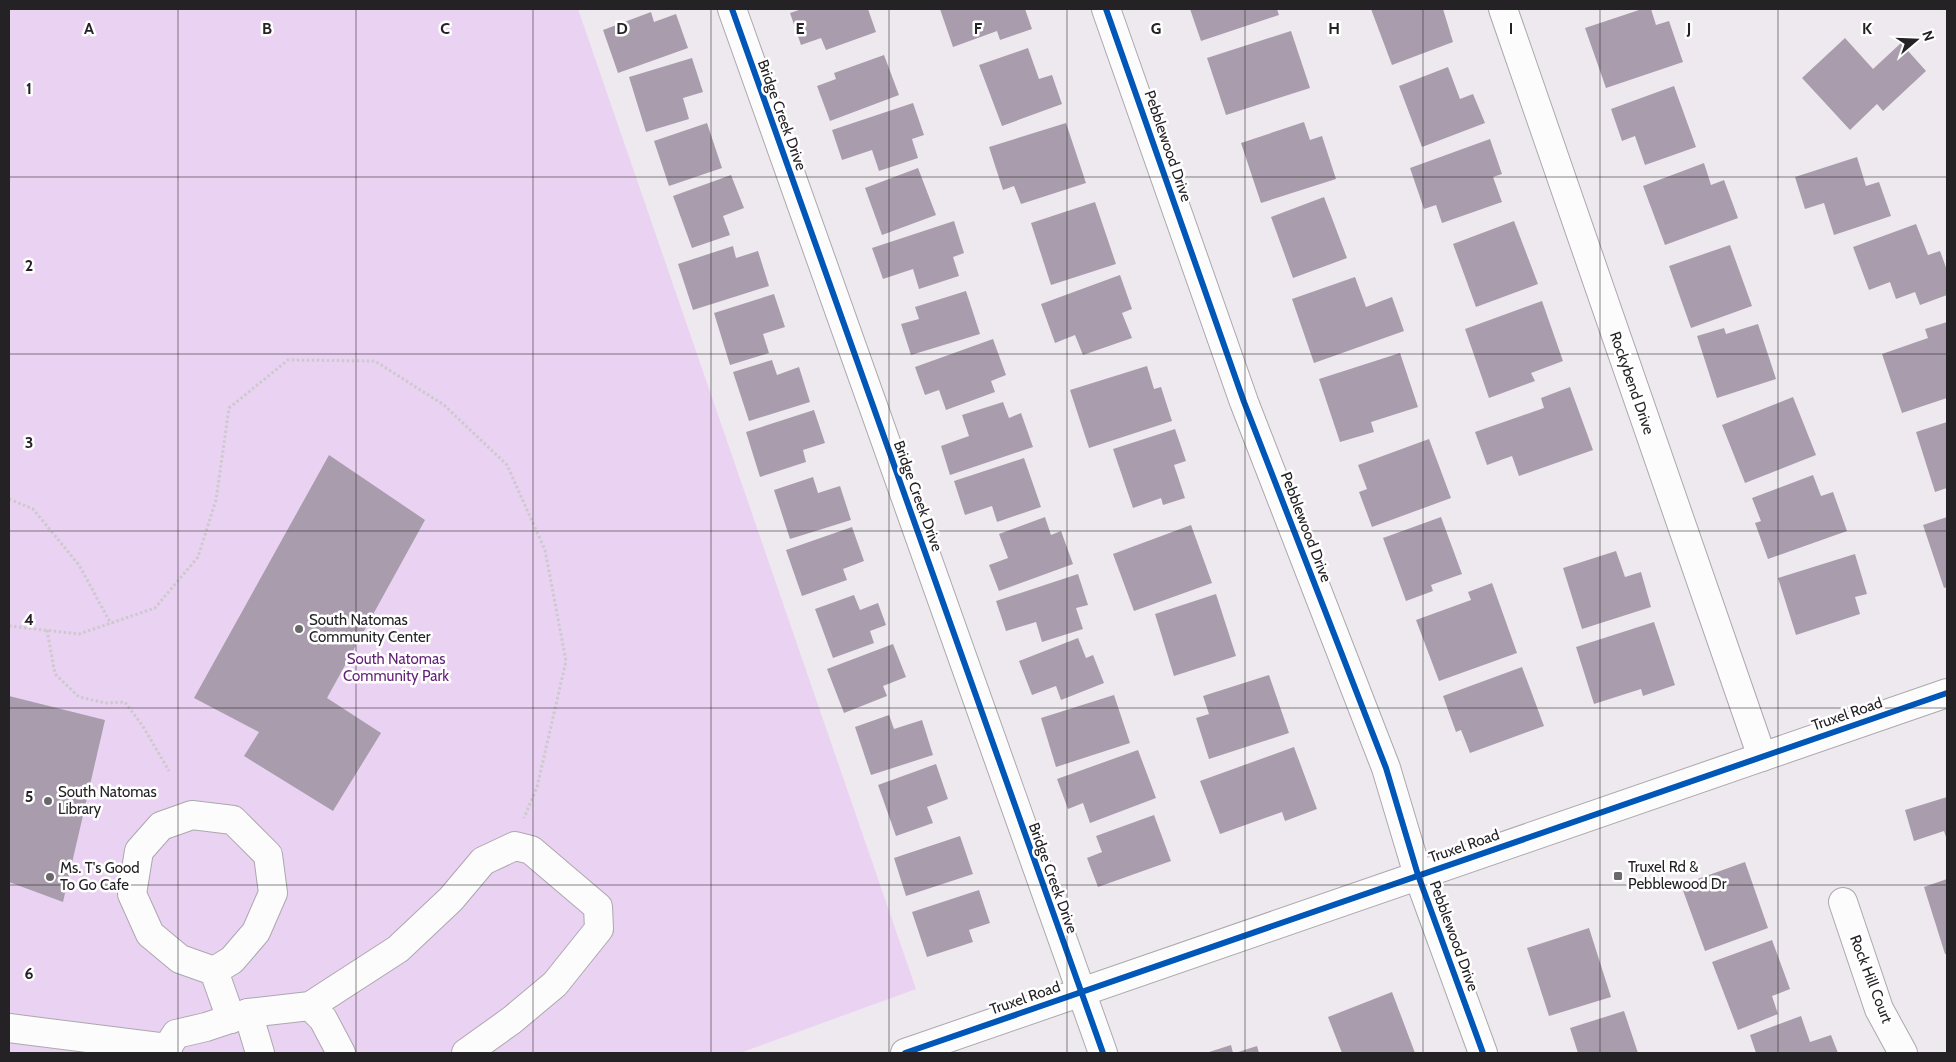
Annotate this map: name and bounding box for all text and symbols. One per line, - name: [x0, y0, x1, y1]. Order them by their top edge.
- north arrow: [1891, 15, 1941, 65]
- text: A: [84, 19, 94, 38]
- text: B: [262, 19, 272, 38]
- text: C: [440, 19, 450, 38]
- text: D: [616, 19, 628, 38]
- text: E: [795, 19, 805, 38]
- text: F: [974, 19, 983, 38]
- text: G: [1151, 19, 1161, 38]
- text: H: [1328, 19, 1340, 38]
- text: I: [1509, 19, 1513, 38]
- text: J: [1686, 19, 1691, 38]
- text: K: [1862, 19, 1872, 38]
- text: N: [1918, 28, 1938, 43]
- street label: Bridge Creek Drive: [754, 57, 810, 173]
- text: 1: [26, 79, 32, 98]
- street label: Pebblewood Drive: [1141, 88, 1196, 204]
- text: 2: [25, 256, 33, 275]
- street label: Rockybend Drive: [1606, 329, 1658, 437]
- text: 3: [25, 433, 33, 452]
- street label: Bridge Creek Drive: [890, 438, 946, 554]
- street label: Pebblewood Drive: [1277, 469, 1335, 585]
- text: 4: [24, 610, 34, 629]
- place label: South Natomas Community Center: [309, 611, 431, 646]
- marker: South Natomas Community Center: [293, 623, 305, 635]
- park label: South Natomas Community Park: [343, 650, 449, 685]
- street label: Truxel Road: [1809, 694, 1885, 734]
- place label: South Natomas Library: [58, 783, 157, 818]
- text: 5: [25, 787, 33, 806]
- marker: South Natomas Library: [42, 795, 54, 807]
- street label: Bridge Creek Drive: [1025, 820, 1081, 936]
- street label: Truxel Road: [1426, 826, 1502, 866]
- place label: Truxel Rd & Pebblewood Dr: [1628, 858, 1727, 893]
- place label: Ms. T's Good To Go Cafe: [60, 859, 140, 894]
- marker: Truxel Rd & Pebblewood Dr: [1612, 870, 1624, 882]
- marker: Ms. T's Good To Go Cafe: [44, 871, 56, 883]
- street label: Pebblewood Drive: [1426, 878, 1482, 994]
- street label: Rock Hill Court: [1846, 932, 1896, 1026]
- text: 6: [25, 964, 34, 983]
- street label: Truxel Road: [987, 978, 1063, 1018]

